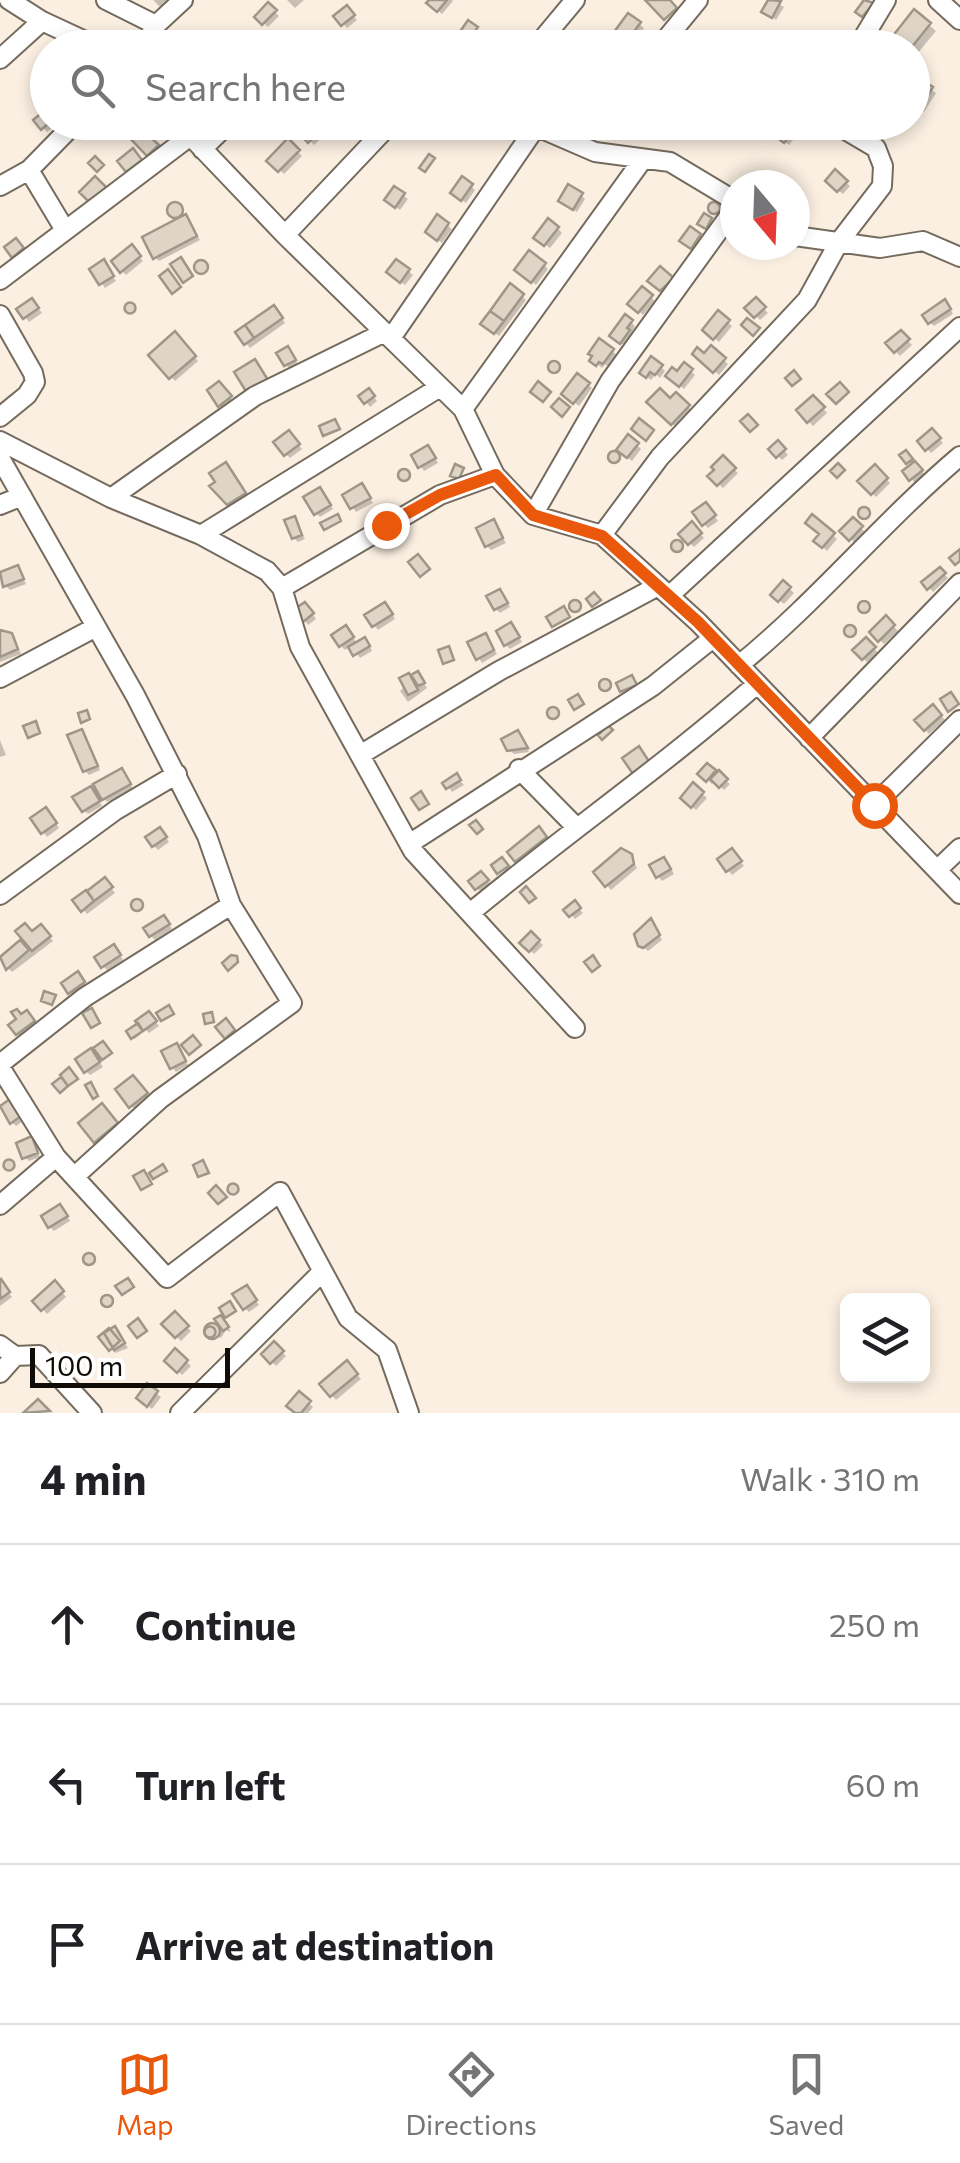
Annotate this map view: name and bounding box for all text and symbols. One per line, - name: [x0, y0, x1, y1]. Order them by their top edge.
- search box: [30, 30, 930, 140]
- icon: search: [65, 58, 120, 113]
- text: Search here: [145, 62, 346, 109]
- north arrow: [720, 170, 810, 260]
- route end: [364, 503, 410, 549]
- route start: [852, 783, 898, 829]
- map controls: [840, 1293, 930, 1383]
- button: layers: [840, 1293, 930, 1383]
- scale bar: [30, 1343, 230, 1388]
- text: 100 m: [45, 1348, 123, 1382]
- text: 4 min: [40, 1452, 146, 1504]
- text: Walk · 310 m: [740, 1458, 920, 1498]
- icon: ahead: [40, 1597, 95, 1652]
- text: Continue: [135, 1601, 296, 1648]
- text: 250 m: [829, 1604, 920, 1644]
- icon: left: [40, 1757, 95, 1812]
- text: Turn left: [135, 1761, 286, 1808]
- text: 60 m: [846, 1764, 920, 1804]
- icon: arrive: [40, 1917, 95, 1972]
- text: Arrive at destination: [135, 1921, 494, 1968]
- tab: Map: [116, 2047, 174, 2141]
- tab: Directions: [405, 2047, 537, 2141]
- tab: Saved: [769, 2047, 844, 2141]

